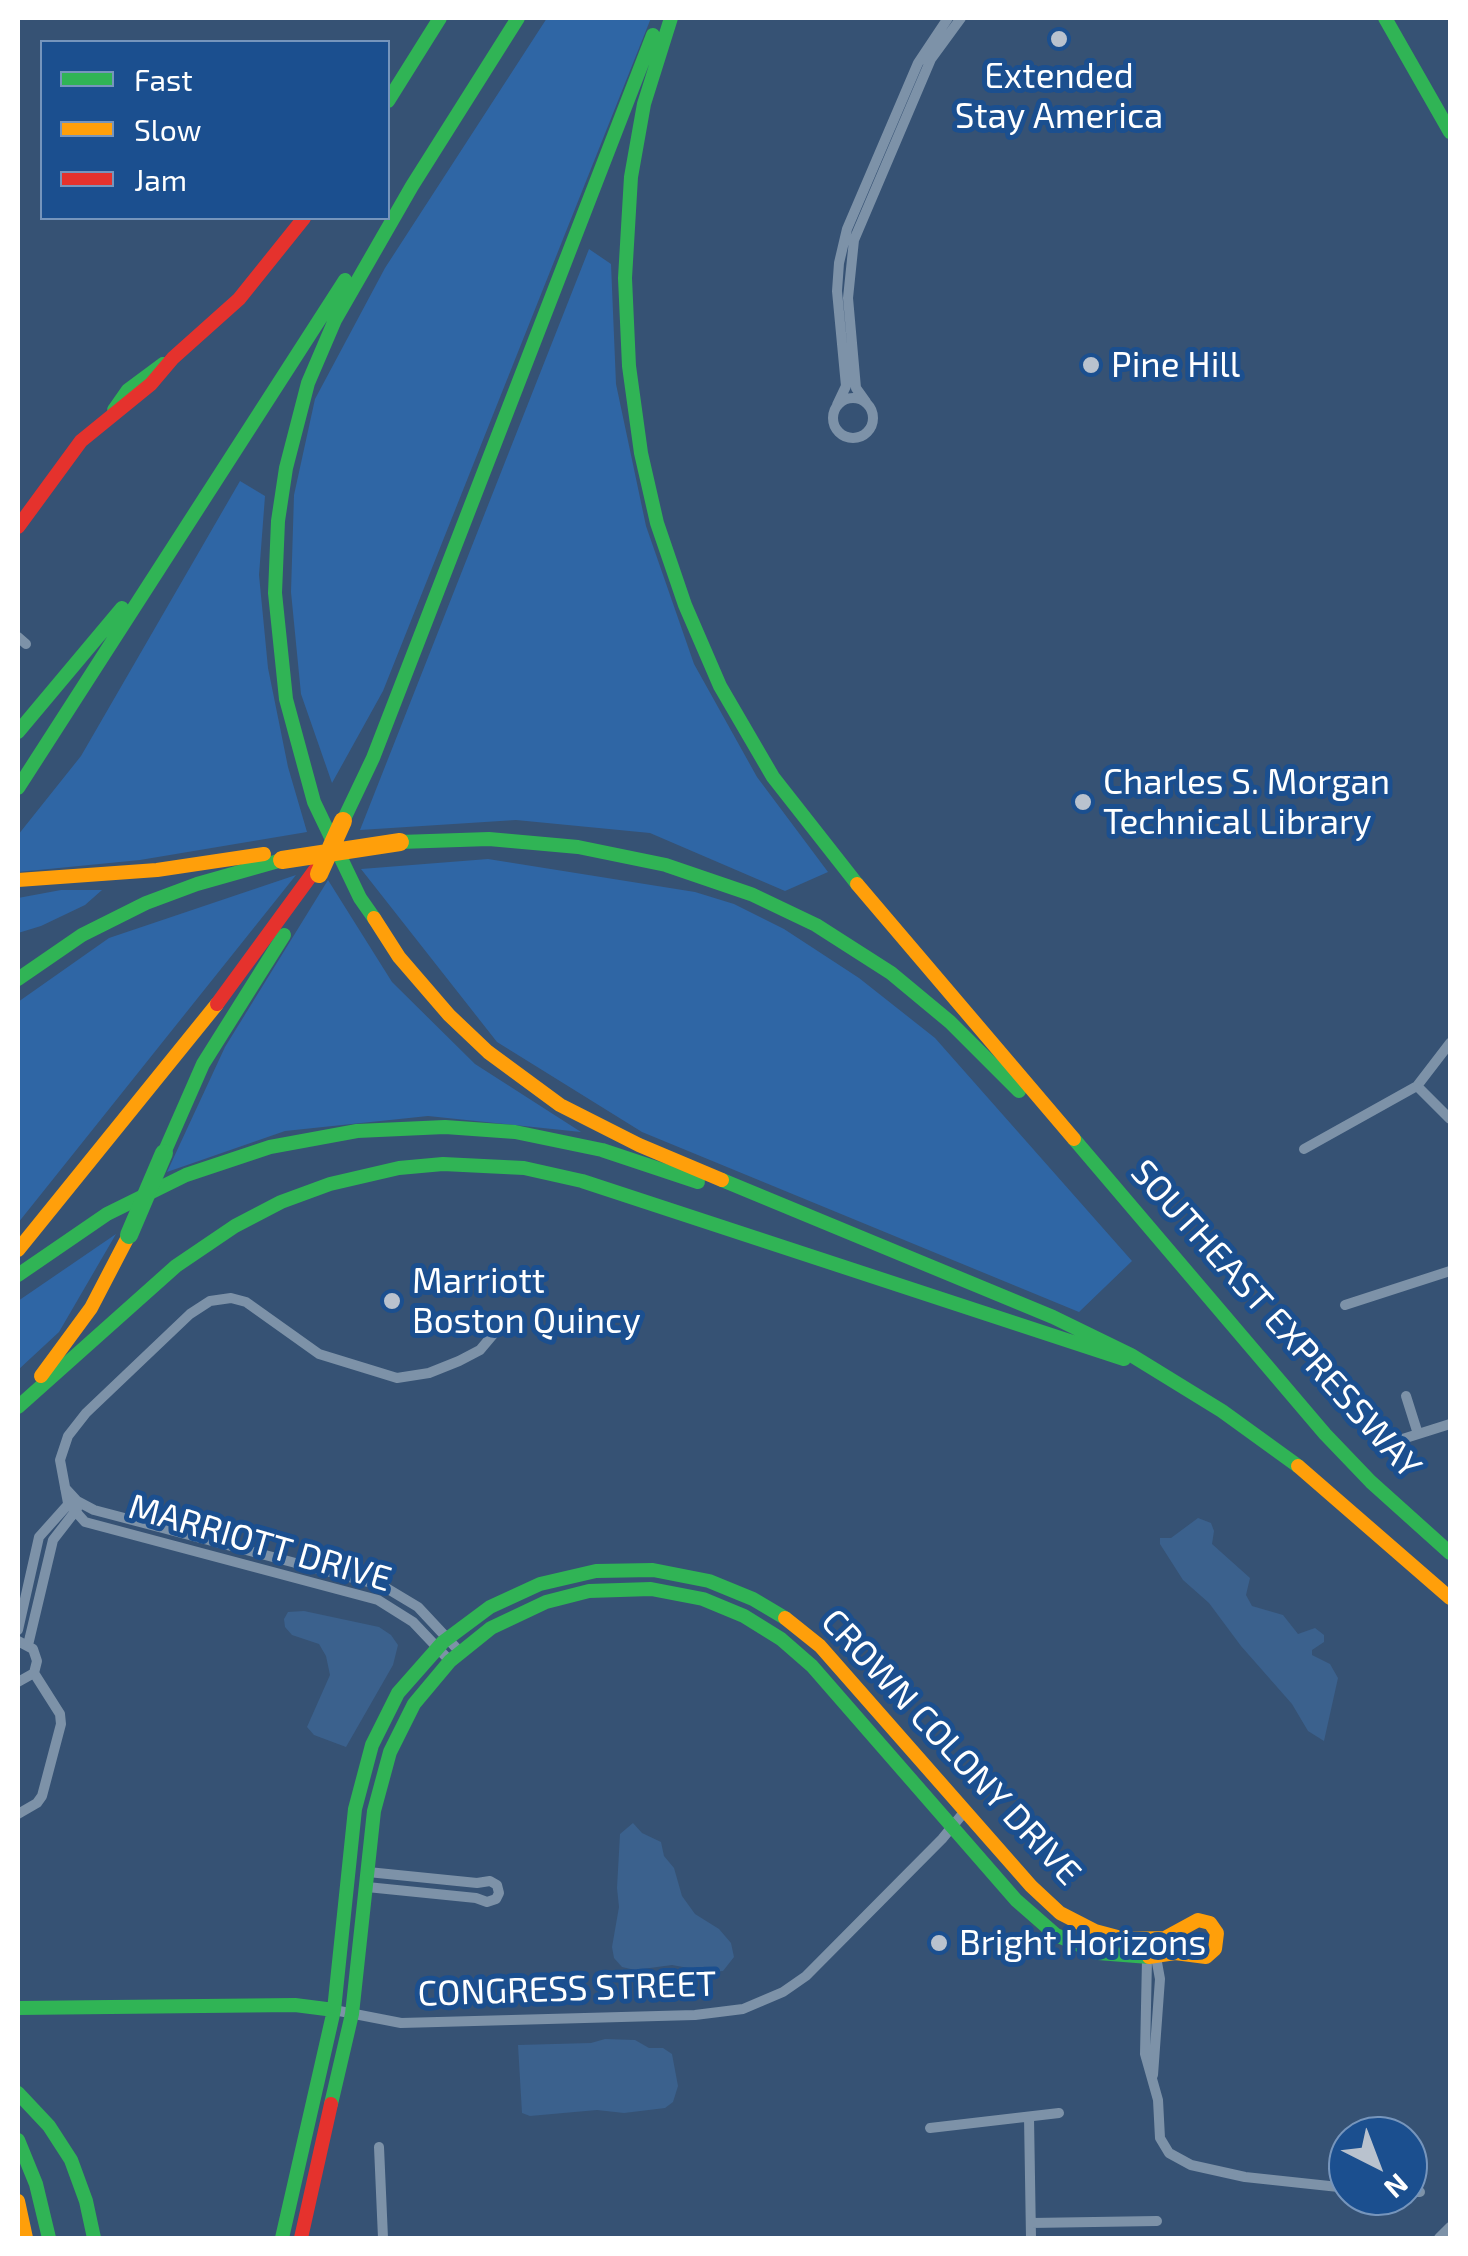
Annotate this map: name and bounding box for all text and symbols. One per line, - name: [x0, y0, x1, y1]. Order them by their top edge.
- marker: Extended Stay America: [1048, 28, 1070, 50]
- legend: [40, 40, 390, 220]
- place label: Extended Stay America: [955, 55, 1163, 137]
- text: Fast: [134, 61, 193, 97]
- text: Slow: [134, 111, 201, 147]
- text: Jam: [134, 161, 187, 197]
- place label: Pine Hill: [1111, 344, 1240, 386]
- marker: Pine Hill: [1080, 354, 1102, 376]
- place label: Charles S. Morgan Technical Library: [1103, 761, 1390, 843]
- marker: Charles S. Morgan Technical Library: [1072, 791, 1094, 813]
- street label: SOUTHEAST EXPRESSWAY: [1122, 1151, 1430, 1487]
- place label: Marriott Boston Quincy: [412, 1260, 641, 1342]
- marker: Marriott Boston Quincy: [381, 1290, 403, 1312]
- street label: MARRIOTT DRIVE: [124, 1485, 396, 1601]
- street label: CROWN COLONY DRIVE: [812, 1600, 1090, 1894]
- place label: Bright Horizons: [959, 1922, 1206, 1964]
- marker: Bright Horizons: [928, 1932, 950, 1954]
- street label: CONGRESS STREET: [417, 1963, 717, 2015]
- north arrow: [1328, 2116, 1428, 2216]
- text: N: [1378, 2167, 1416, 2206]

